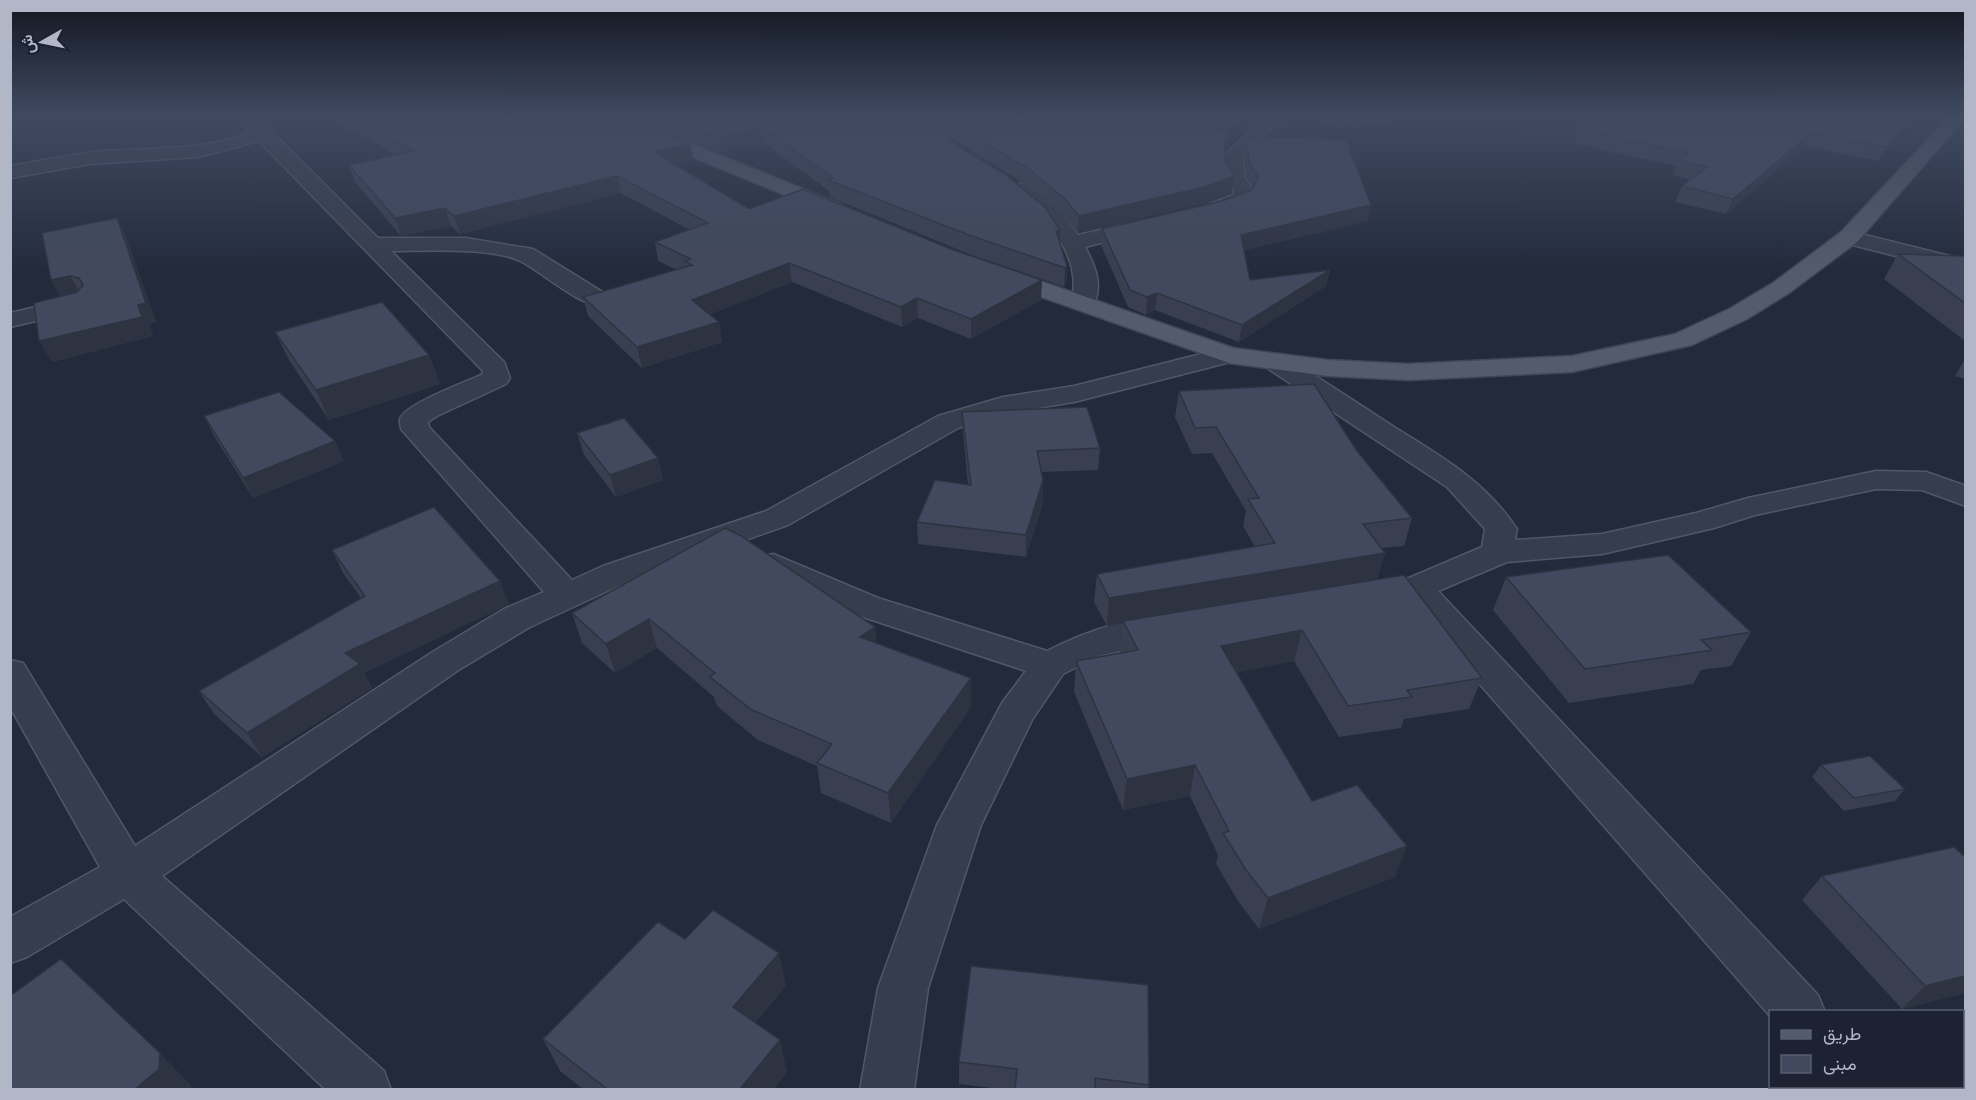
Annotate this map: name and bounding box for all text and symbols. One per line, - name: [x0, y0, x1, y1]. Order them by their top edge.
- north arrow: [12, 12, 72, 72]
- text: ش: [16, 33, 39, 55]
- legend: [1769, 1010, 1964, 1088]
- text: طريق: [1823, 1022, 1861, 1045]
- text: مبنى: [1823, 1052, 1857, 1075]

